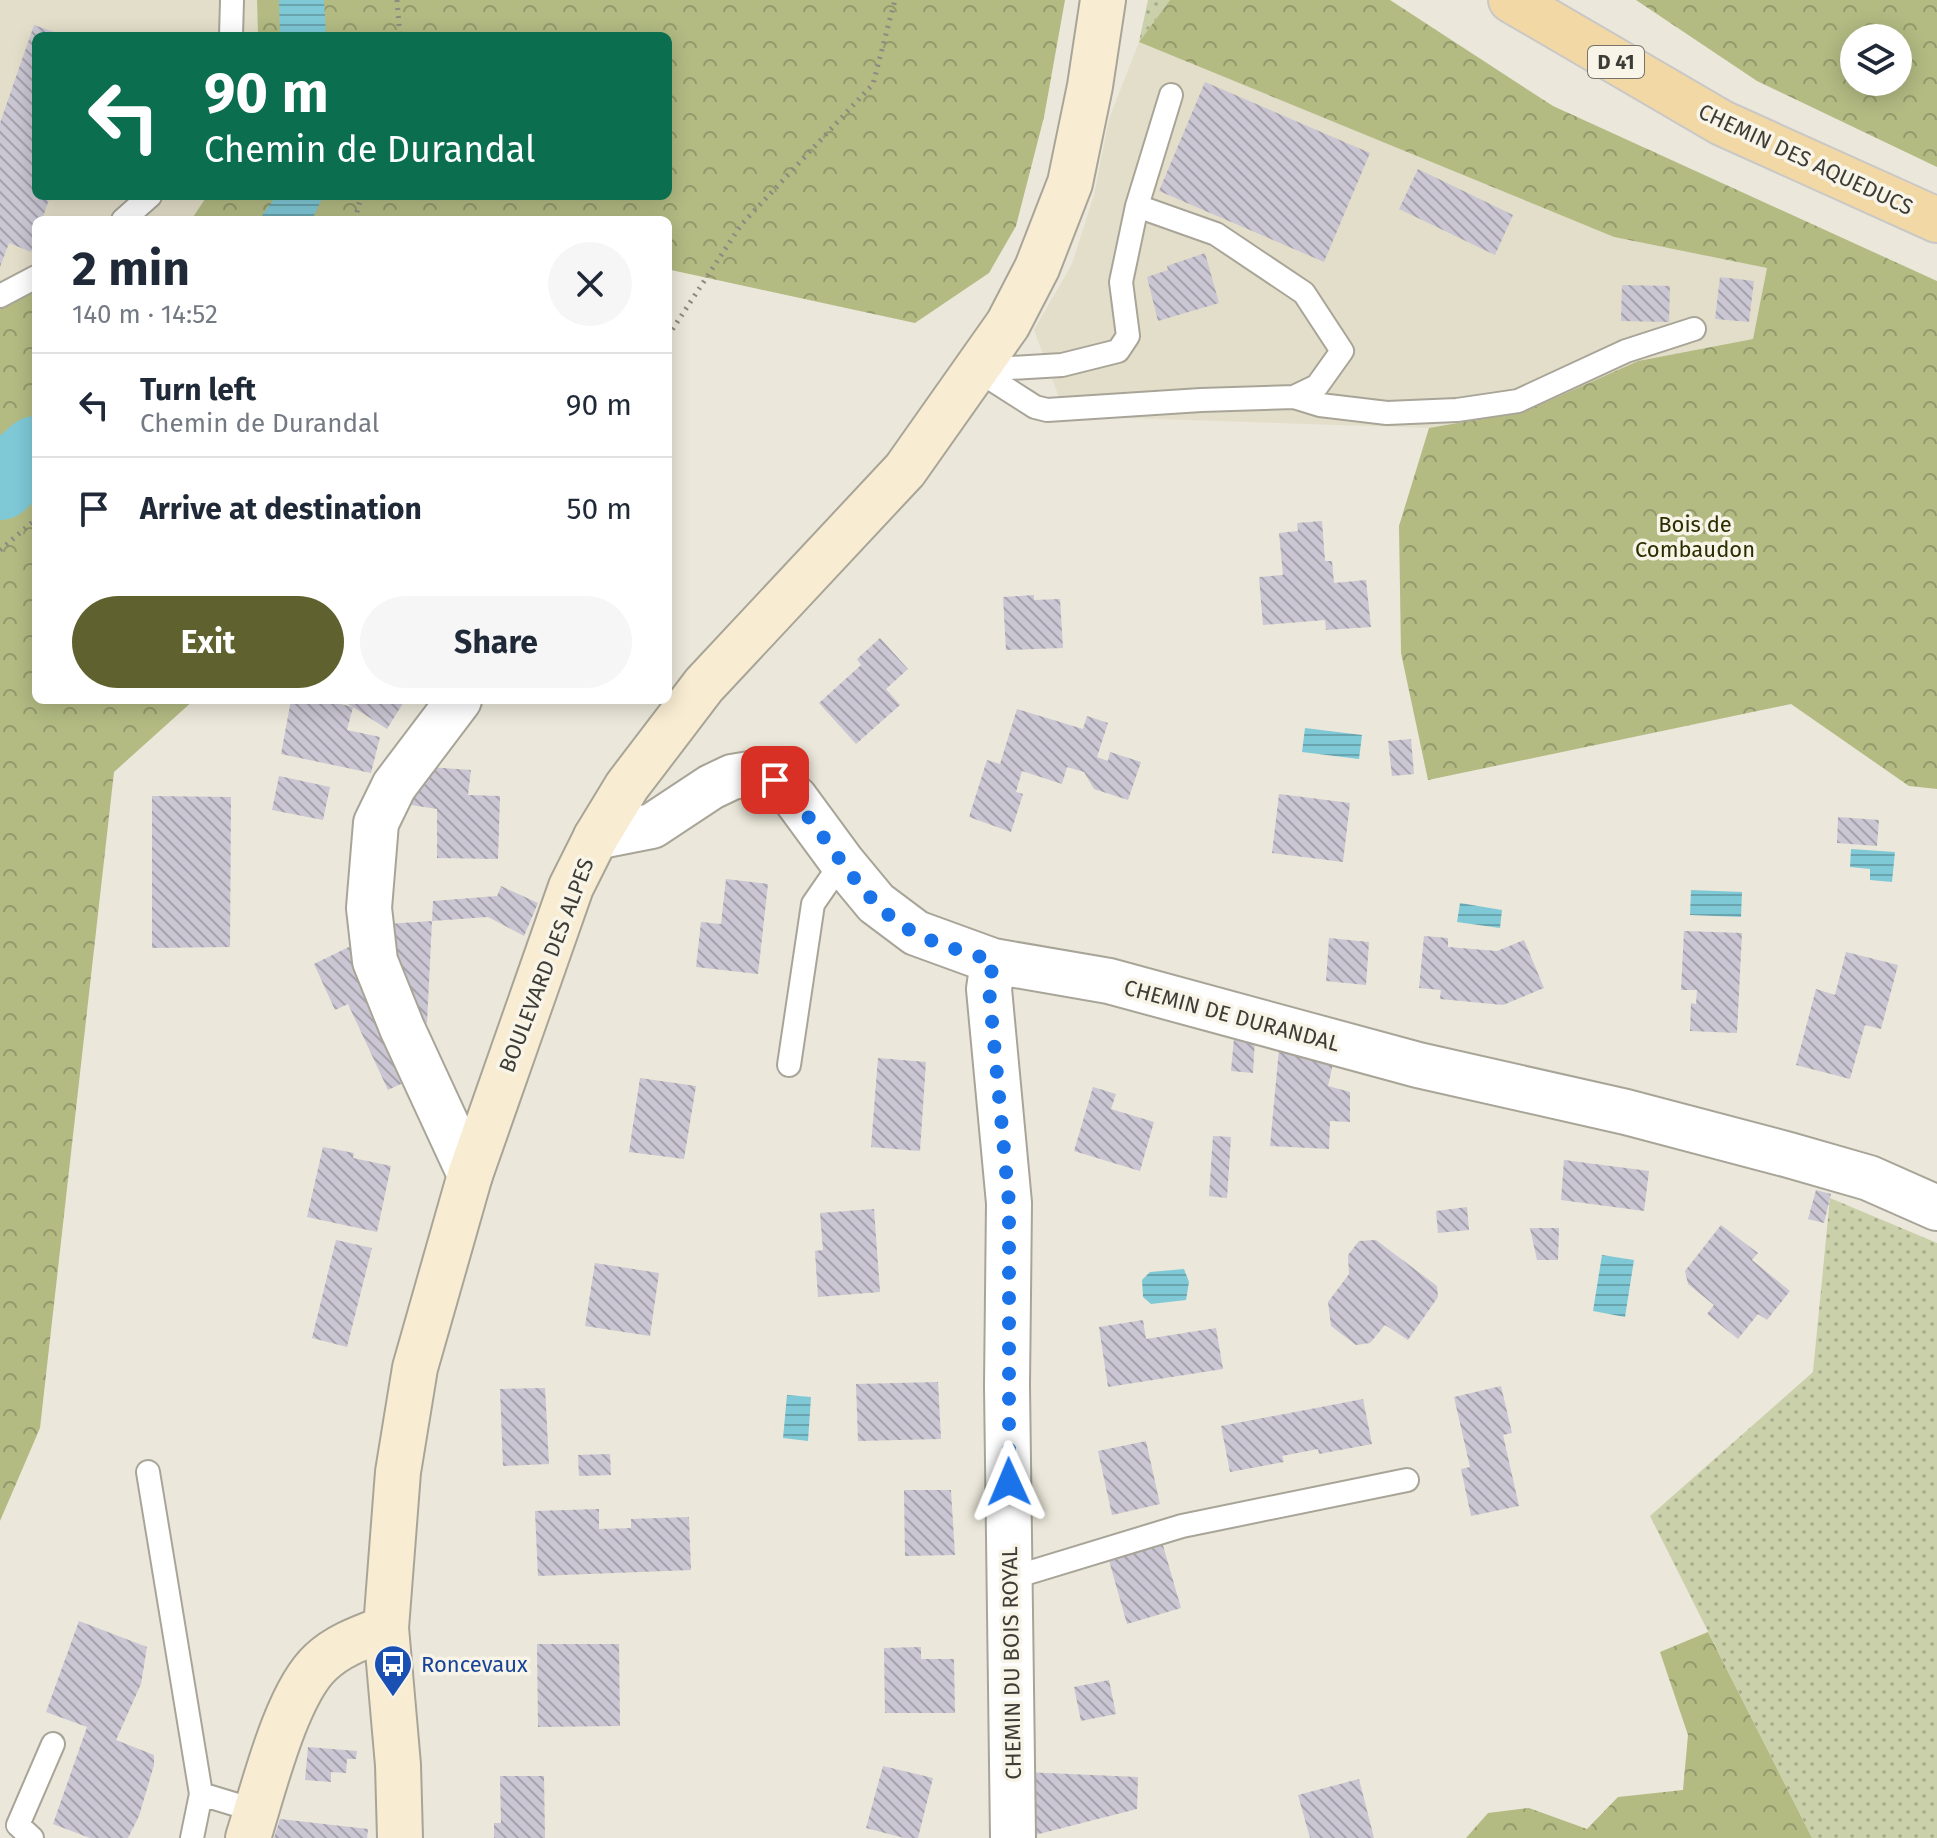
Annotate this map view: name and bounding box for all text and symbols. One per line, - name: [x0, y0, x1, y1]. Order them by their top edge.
- map controls: [1840, 24, 1912, 96]
- button: layers: [1840, 24, 1912, 96]
- road number: D 41: [1588, 46, 1644, 78]
- text: 90 m: [204, 60, 329, 127]
- icon: left: [72, 64, 176, 168]
- street label: CHEMIN DES AQUEDUCS: [1694, 98, 1917, 221]
- text: Chemin de Durandal: [204, 128, 536, 172]
- text: 2 min: [72, 240, 190, 298]
- button: close: [548, 242, 632, 326]
- text: 140 m · 14:52: [72, 299, 218, 330]
- text: Turn left: [140, 372, 256, 408]
- icon: left: [72, 383, 116, 427]
- text: 90 m: [566, 387, 632, 423]
- text: Chemin de Durandal: [140, 408, 380, 439]
- icon: arrive: [72, 487, 116, 531]
- text: Arrive at destination: [140, 491, 422, 527]
- text: 50 m: [567, 491, 632, 527]
- park label: Bois de Combaudon: [1635, 511, 1755, 563]
- button: Exit: [72, 596, 344, 688]
- button: Share: [360, 596, 632, 688]
- pin: [741, 746, 809, 814]
- icon: arrive: [753, 758, 797, 802]
- street label: BOULEVARD DES ALPES: [493, 854, 600, 1076]
- street label: CHEMIN DE DURANDAL: [1121, 974, 1343, 1057]
- position arrow: [967, 1440, 1051, 1524]
- street label: CHEMIN DU BOIS ROYAL: [996, 1546, 1027, 1780]
- bus stop icon: Roncevaux: [372, 1643, 414, 1698]
- place label: Roncevaux: [421, 1651, 528, 1678]

